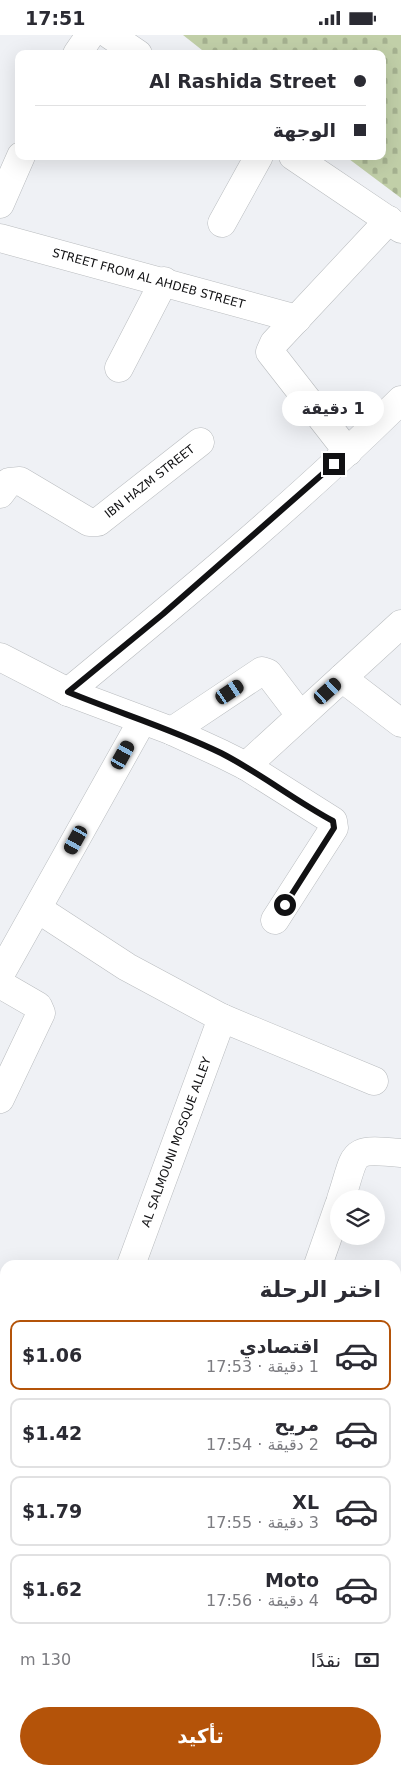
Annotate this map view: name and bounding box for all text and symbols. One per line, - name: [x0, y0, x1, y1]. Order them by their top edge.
- text: 17:51: [25, 7, 85, 29]
- text: Al Rashida Street: [149, 70, 336, 92]
- text: الوجهة: [273, 119, 336, 141]
- street label: STREET FROM AL AHDEB STREET: [51, 246, 247, 312]
- callout: 1 دقيقة: [283, 391, 385, 427]
- text: 1 دقيقة: [301, 399, 365, 418]
- street label: IBN HAZM STREET: [102, 442, 198, 521]
- route end: [323, 453, 345, 475]
- car: [311, 675, 344, 707]
- car: [213, 677, 246, 707]
- car: [109, 738, 136, 772]
- car: [62, 823, 89, 857]
- route start: [274, 894, 296, 916]
- street label: AL SALMOUNI MOSQUE ALLEY: [139, 1055, 214, 1229]
- map controls: [330, 1190, 385, 1245]
- button: layers: [330, 1190, 385, 1245]
- text: اختر الرحلة: [260, 1277, 381, 1302]
- icon: car: [334, 1333, 379, 1378]
- text: اقتصادي: [239, 1335, 319, 1357]
- text: $1.06: [22, 1344, 82, 1366]
- text: 1 دقيقة · 17:53: [206, 1357, 319, 1376]
- icon: car: [334, 1411, 379, 1456]
- text: مريح: [275, 1413, 319, 1435]
- text: $1.42: [22, 1422, 82, 1444]
- text: 2 دقيقة · 17:54: [206, 1435, 319, 1454]
- icon: car: [334, 1489, 379, 1534]
- text: XL: [292, 1491, 319, 1513]
- text: $1.79: [22, 1500, 82, 1522]
- text: 3 دقيقة · 17:55: [206, 1513, 319, 1532]
- icon: car: [334, 1567, 379, 1612]
- text: Moto: [265, 1569, 319, 1591]
- text: $1.62: [22, 1578, 82, 1600]
- text: 4 دقيقة · 17:56: [206, 1591, 319, 1610]
- icon: cash: [353, 1646, 381, 1674]
- text: نقدًا: [311, 1649, 341, 1671]
- text: 130 m: [20, 1650, 71, 1669]
- button: تأكيد: [20, 1707, 381, 1765]

